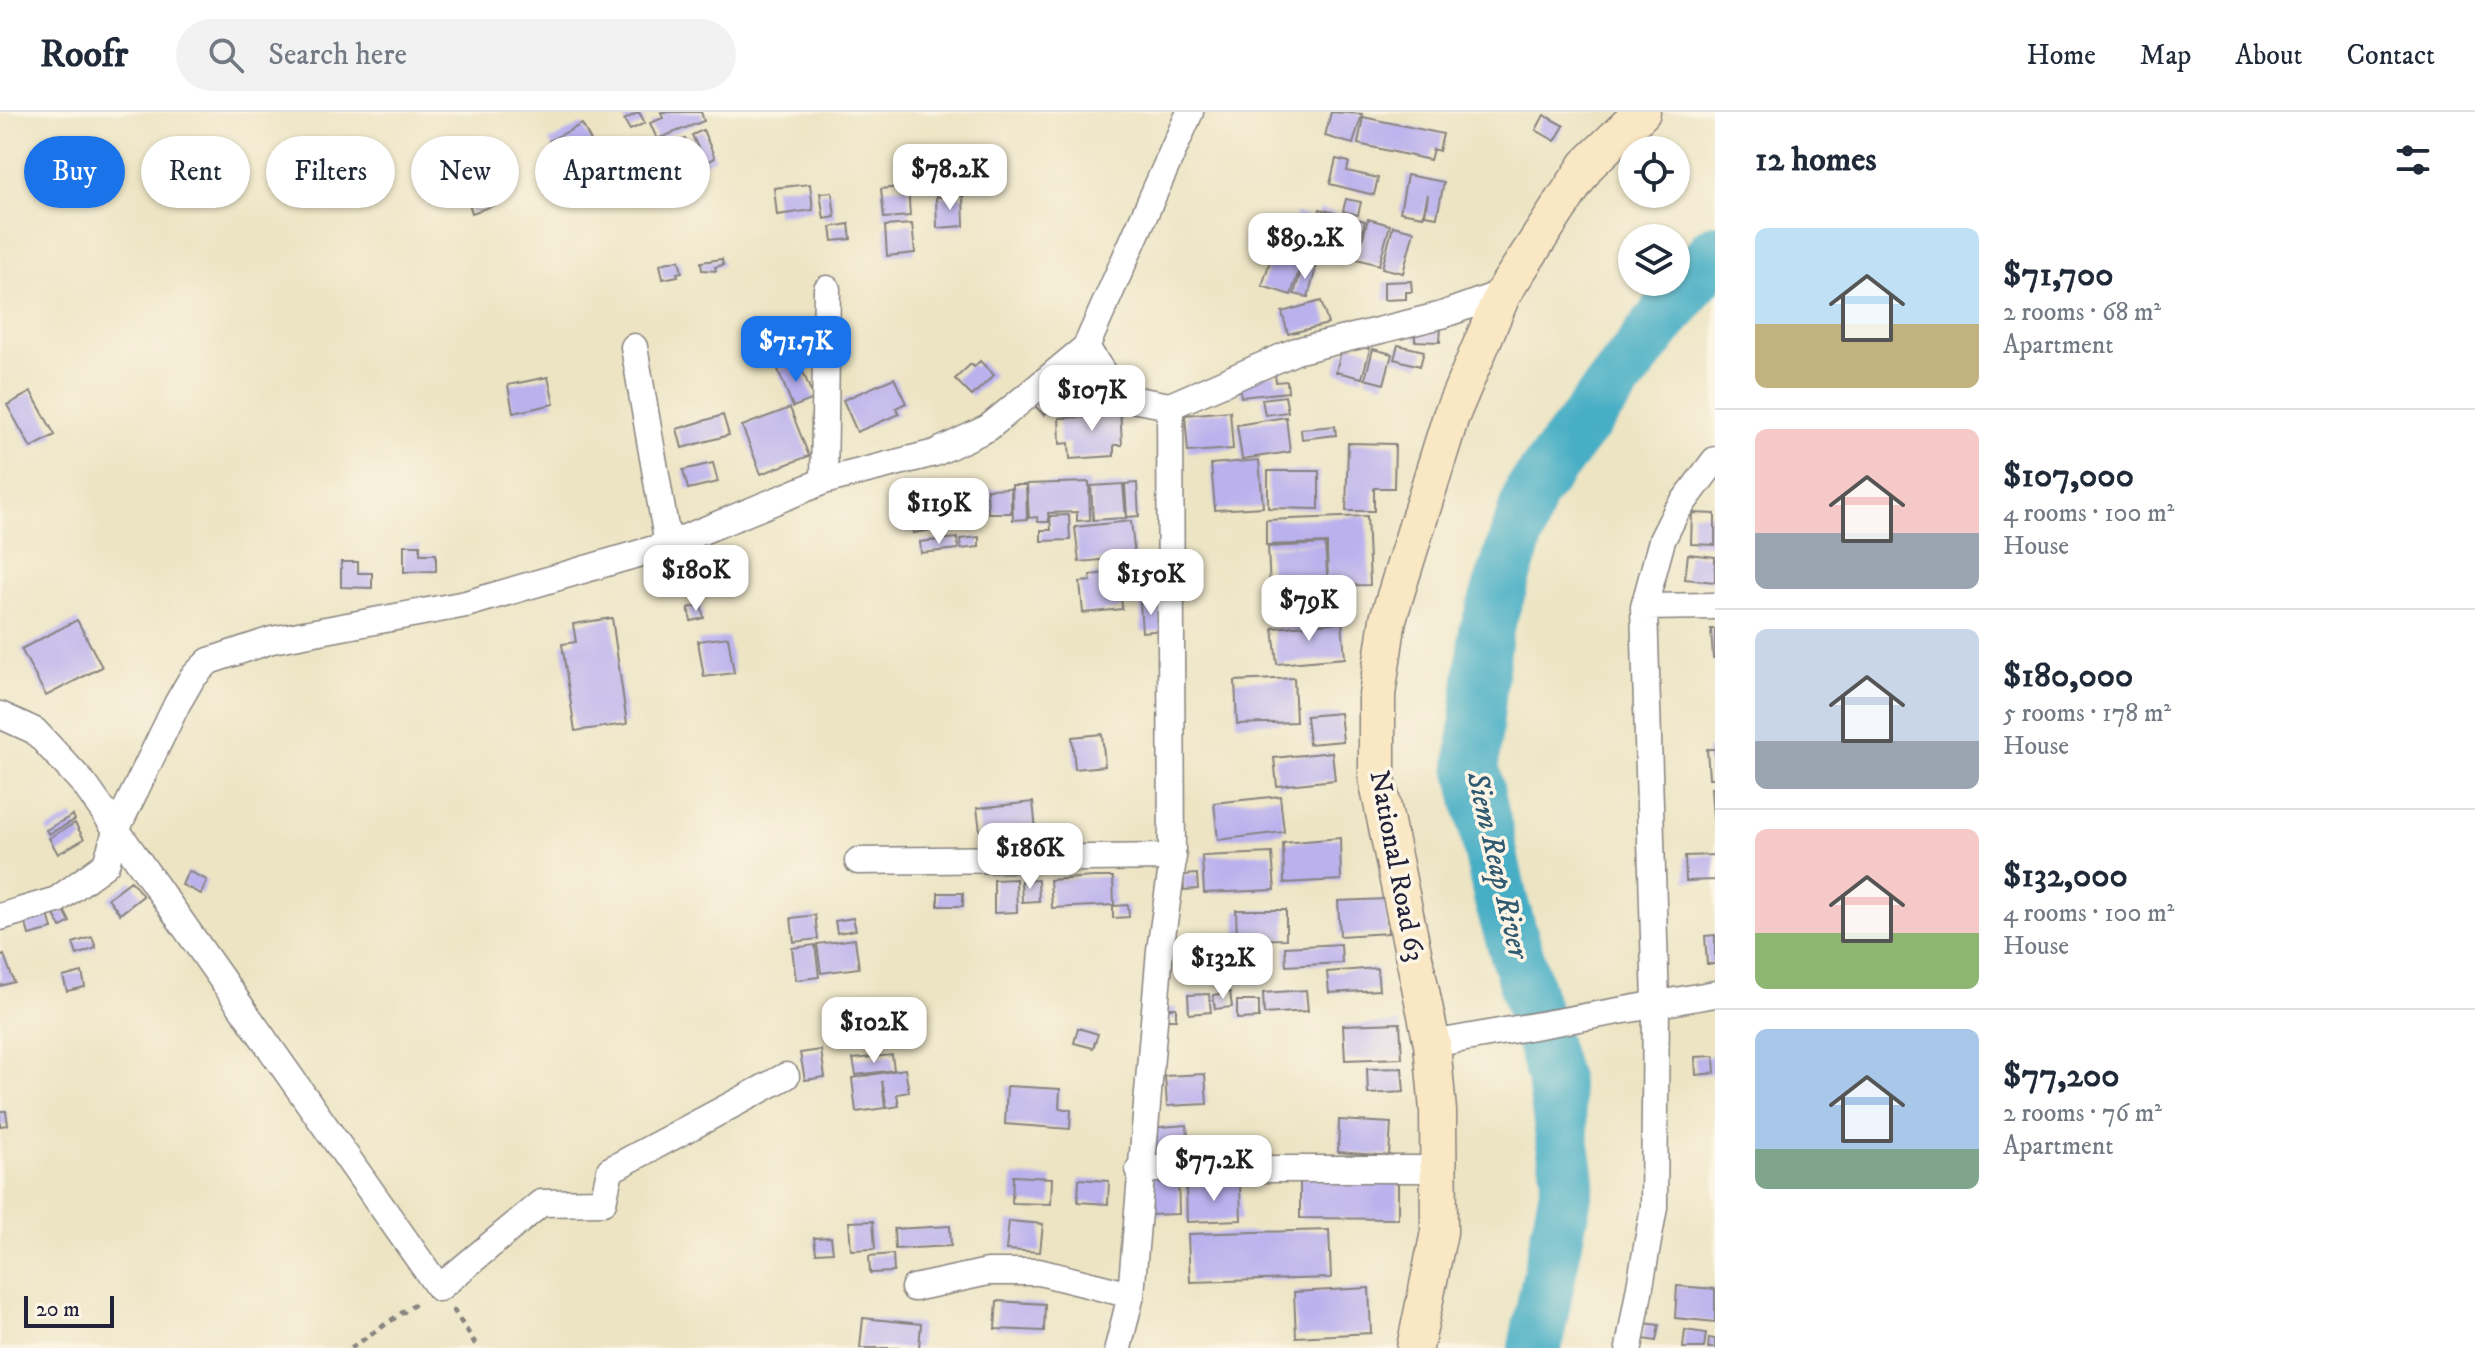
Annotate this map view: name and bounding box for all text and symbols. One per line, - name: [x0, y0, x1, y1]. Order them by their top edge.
- search box: [176, 19, 736, 91]
- text: Roofr: [40, 31, 128, 79]
- icon: search: [204, 33, 248, 77]
- text: Search here: [268, 37, 407, 74]
- text: Home: [2027, 38, 2096, 73]
- text: Map: [2140, 38, 2191, 73]
- text: About: [2235, 38, 2302, 73]
- text: Contact: [2346, 38, 2435, 73]
- chip: Buy: [24, 136, 125, 208]
- chip: Rent: [141, 136, 250, 208]
- chip: Filters: [266, 136, 395, 208]
- chip: New: [411, 136, 519, 208]
- chip: Apartment: [535, 136, 710, 208]
- map controls: [1618, 136, 1690, 296]
- button: locate: [1618, 136, 1690, 208]
- icon: filters: [2391, 138, 2435, 182]
- text: 12 homes: [1755, 139, 1877, 181]
- pin: $78.2K: [885, 144, 1015, 212]
- text: $78.2K: [911, 153, 989, 186]
- pin: $89.2K: [1240, 213, 1370, 281]
- text: $89.2K: [1266, 222, 1344, 255]
- button: layers: [1618, 224, 1690, 296]
- text: $71,700: [2003, 254, 2113, 296]
- icon: home: [1819, 260, 1915, 356]
- text: 2 rooms · 68 m²: [2003, 296, 2161, 329]
- pin: $71.7K: [731, 316, 861, 384]
- text: $71.7K: [759, 325, 833, 358]
- text: Apartment: [2003, 329, 2114, 362]
- pin: $107K: [1036, 365, 1148, 433]
- text: $107K: [1057, 374, 1127, 407]
- text: $107,000: [2003, 455, 2134, 497]
- icon: home: [1819, 461, 1915, 557]
- pin: $119K: [883, 478, 995, 546]
- text: $119K: [907, 487, 971, 520]
- text: 4 rooms · 100 m²: [2003, 497, 2174, 530]
- text: House: [2003, 530, 2069, 563]
- pin: $180K: [640, 545, 752, 613]
- pin: $150K: [1095, 549, 1207, 617]
- text: $180K: [662, 554, 731, 587]
- text: $150K: [1117, 558, 1185, 591]
- pin: $79K: [1262, 575, 1356, 643]
- text: $79K: [1279, 584, 1339, 617]
- text: $180,000: [2003, 655, 2133, 697]
- icon: home: [1819, 661, 1915, 757]
- text: 5 rooms · 178 m²: [2003, 697, 2171, 730]
- text: House: [2003, 730, 2069, 763]
- street label: National Road 63: [1361, 767, 1433, 965]
- water label: Siem Reap River: [1457, 767, 1537, 964]
- pin: $186K: [974, 823, 1086, 891]
- text: $186K: [996, 832, 1064, 865]
- text: $132,000: [2003, 855, 2128, 897]
- icon: home: [1819, 861, 1915, 957]
- text: 4 rooms · 100 m²: [2003, 897, 2174, 930]
- text: House: [2003, 930, 2069, 963]
- pin: $132K: [1167, 933, 1279, 1001]
- text: $132K: [1191, 942, 1255, 975]
- pin: $102K: [818, 997, 930, 1065]
- text: $102K: [840, 1006, 908, 1039]
- text: $77,200: [2003, 1055, 2120, 1097]
- icon: home: [1819, 1061, 1915, 1157]
- text: 2 rooms · 76 m²: [2003, 1097, 2162, 1130]
- text: Apartment: [2003, 1130, 2114, 1163]
- pin: $77.2K: [1149, 1135, 1279, 1203]
- text: $77.2K: [1175, 1144, 1253, 1177]
- scale bar: [24, 1292, 114, 1328]
- text: 20 m: [36, 1296, 80, 1323]

